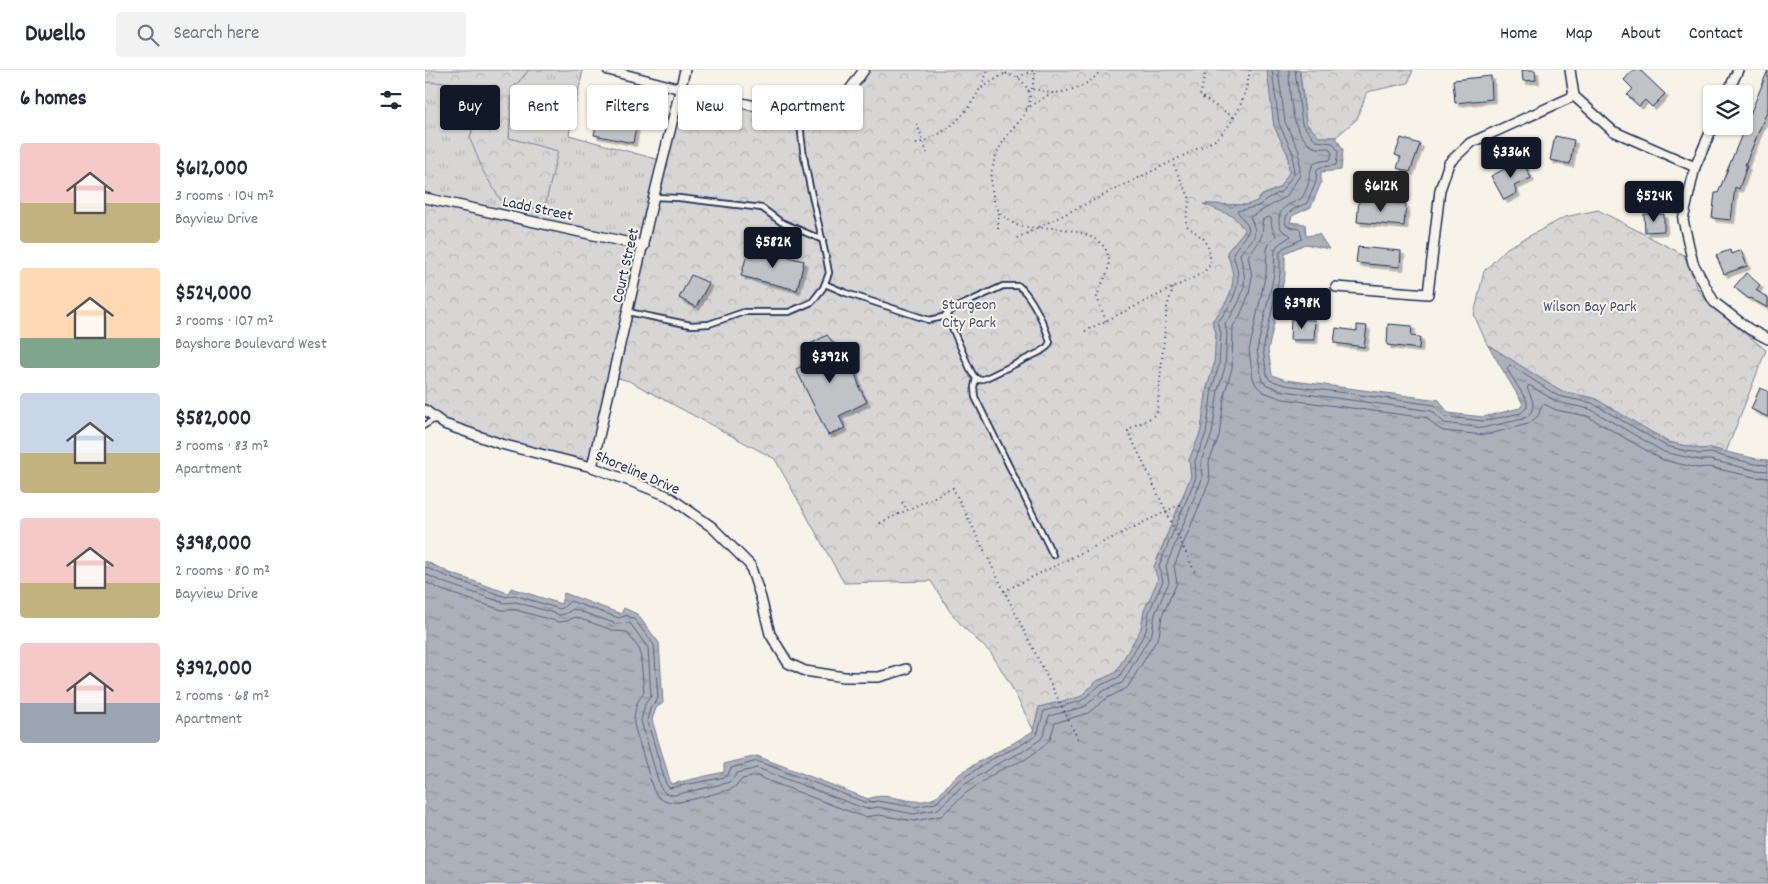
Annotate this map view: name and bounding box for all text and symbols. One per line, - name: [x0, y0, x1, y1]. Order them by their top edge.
- search box: [116, 12, 466, 57]
- text: Dwello: [25, 18, 86, 52]
- icon: search: [134, 21, 162, 49]
- text: Search here: [174, 21, 259, 48]
- text: Home: [1500, 22, 1537, 47]
- text: Map: [1565, 22, 1593, 47]
- text: About: [1621, 22, 1661, 47]
- text: Contact: [1689, 22, 1743, 47]
- text: 6 homes: [20, 85, 87, 115]
- chip: Buy: [440, 85, 500, 130]
- chip: Rent: [510, 85, 577, 130]
- chip: Filters: [587, 85, 668, 130]
- chip: New: [678, 85, 742, 130]
- chip: Apartment: [752, 85, 863, 130]
- map controls: [1703, 85, 1753, 135]
- button: layers: [1703, 85, 1753, 135]
- icon: filters: [377, 86, 405, 114]
- pin: $336K: [1476, 136, 1546, 179]
- text: $336K: [1492, 141, 1530, 164]
- text: $612,000: [175, 155, 248, 185]
- icon: home: [60, 163, 120, 223]
- pin: $612K: [1346, 170, 1416, 213]
- text: $612K: [1364, 175, 1398, 198]
- pin: $524K: [1619, 180, 1689, 223]
- text: 3 rooms · 104 m²: [175, 185, 274, 208]
- text: $524K: [1636, 185, 1672, 208]
- street label: Ladd Street: [500, 191, 575, 228]
- text: Bayview Drive: [175, 208, 258, 231]
- street label: Court Street: [607, 226, 646, 305]
- pin: $582K: [738, 226, 808, 269]
- text: $582K: [755, 231, 791, 254]
- text: $524,000: [175, 280, 252, 310]
- icon: home: [60, 288, 120, 348]
- pin: $398K: [1267, 288, 1337, 330]
- text: $398K: [1284, 292, 1320, 315]
- park label: Sturgeon City Park: [942, 294, 996, 335]
- park label: Wilson Bay Park: [1543, 296, 1637, 319]
- text: 3 rooms · 107 m²: [175, 310, 274, 333]
- text: Bayshore Boulevard West: [175, 333, 327, 356]
- pin: $392K: [795, 342, 865, 384]
- text: $392K: [812, 346, 848, 369]
- text: $582,000: [175, 405, 251, 435]
- icon: home: [60, 413, 120, 473]
- text: 3 rooms · 83 m²: [175, 435, 269, 458]
- street label: Shoreline Drive: [591, 445, 683, 502]
- text: Apartment: [175, 458, 242, 481]
- text: $398,000: [175, 530, 251, 560]
- icon: home: [60, 538, 120, 598]
- text: 2 rooms · 80 m²: [175, 560, 270, 583]
- text: Bayview Drive: [175, 583, 258, 606]
- text: $392,000: [175, 655, 252, 685]
- icon: home: [60, 663, 120, 723]
- text: 2 rooms · 68 m²: [175, 685, 269, 708]
- text: Apartment: [175, 708, 242, 731]

